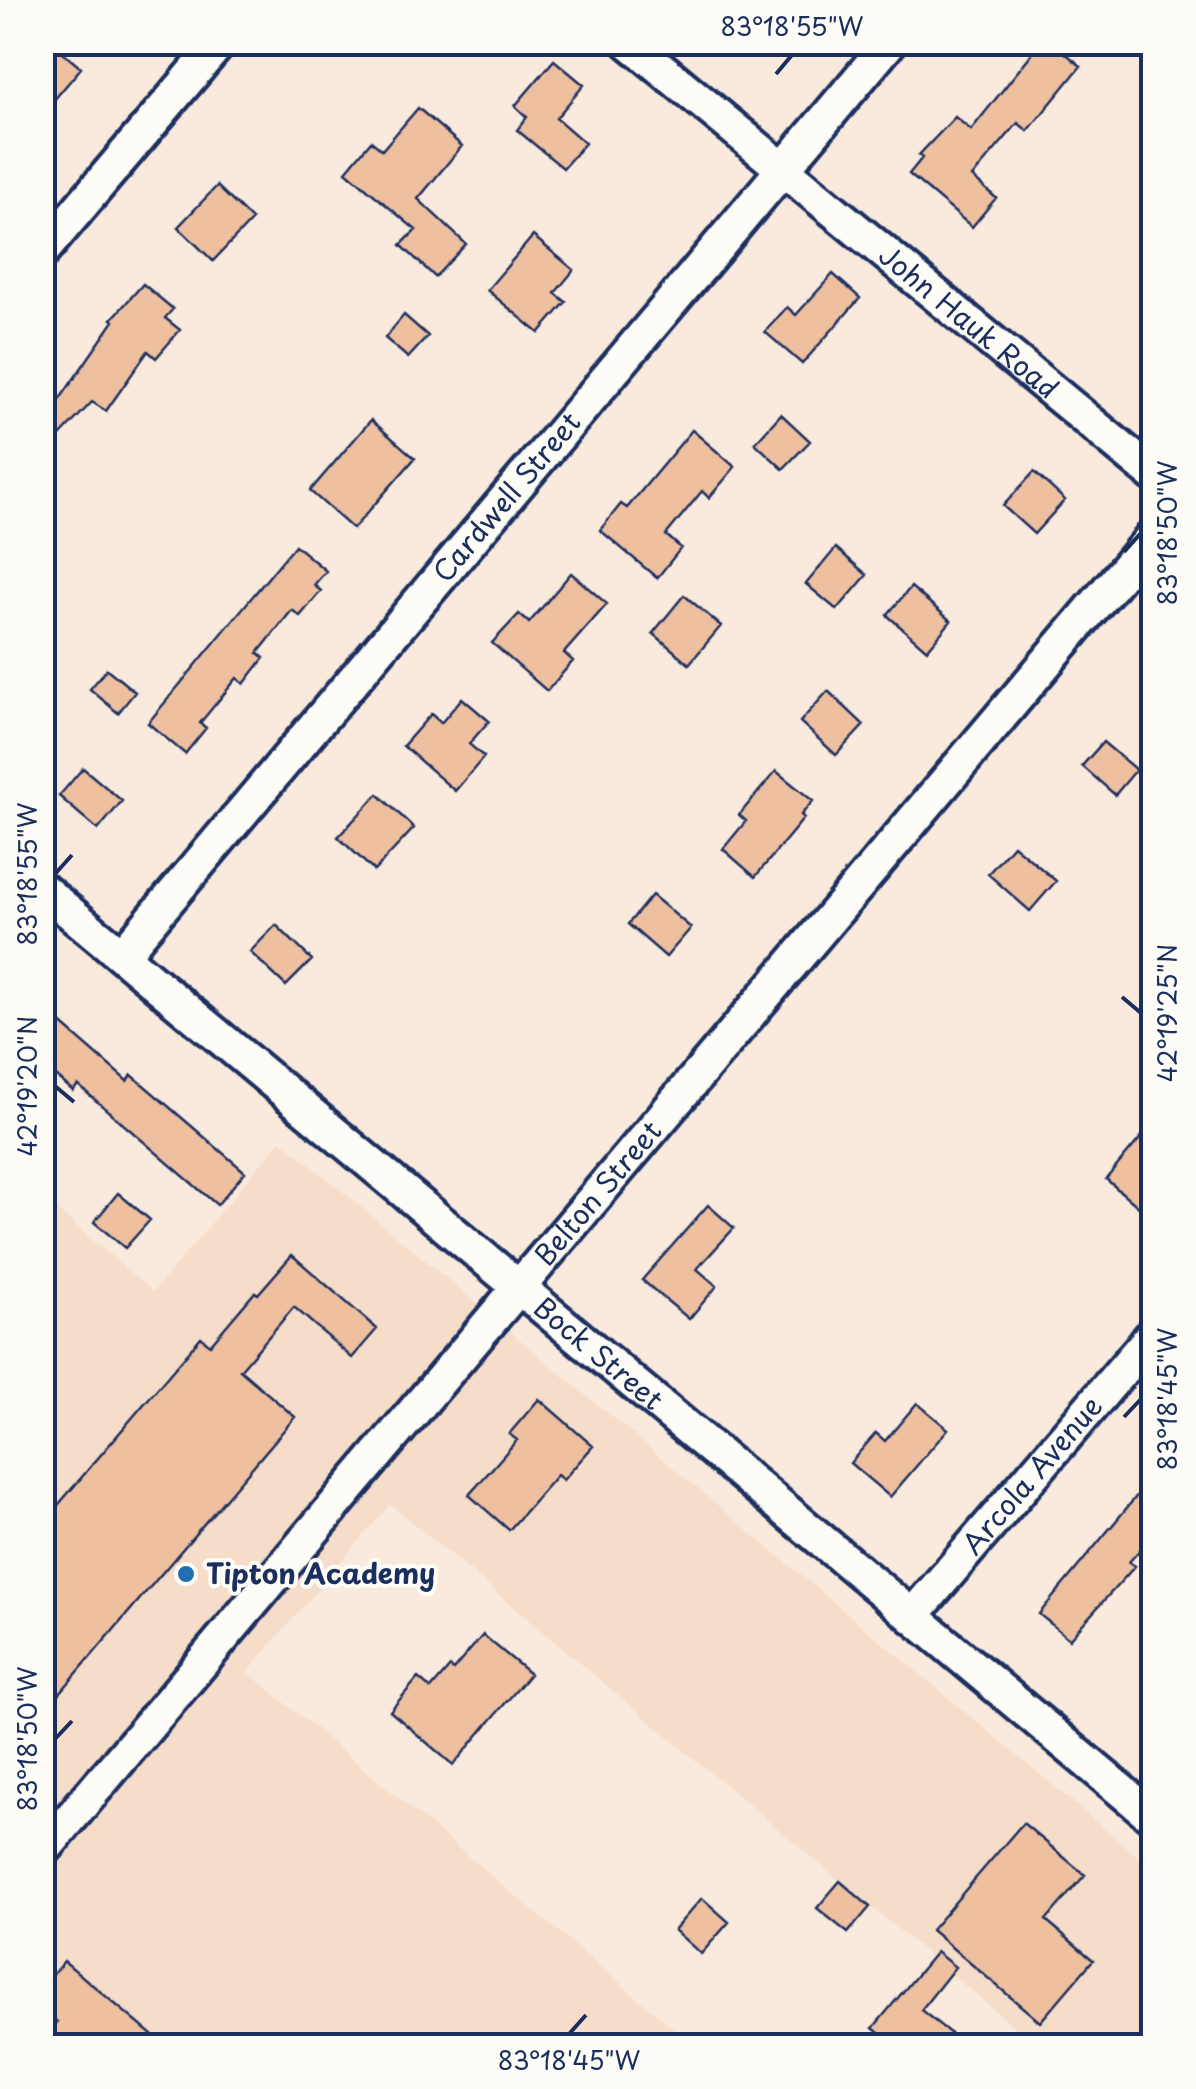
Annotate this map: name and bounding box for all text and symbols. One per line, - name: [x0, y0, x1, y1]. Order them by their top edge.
- text: 83°18'55"W: [721, 7, 864, 45]
- street label: John Hauk Road: [870, 233, 1069, 408]
- street label: Cardwell Street: [421, 402, 590, 591]
- text: 83°18'50"W: [1148, 460, 1186, 605]
- text: 83°18'55"W: [8, 802, 46, 945]
- text: 42°19'25"N: [1148, 944, 1186, 1082]
- text: 42°19'20"N: [8, 1016, 46, 1156]
- street label: Belton Street: [523, 1110, 671, 1274]
- street label: Bock Street: [525, 1286, 674, 1420]
- text: 83°18'45"W: [1148, 1327, 1186, 1470]
- street label: Arcola Avenue: [951, 1385, 1112, 1563]
- place label: Tipton Academy: [206, 1551, 435, 1594]
- marker: Tipton Academy: [175, 1563, 197, 1585]
- text: 83°18'50"W: [8, 1666, 46, 1811]
- text: 83°18'45"W: [498, 2041, 641, 2079]

